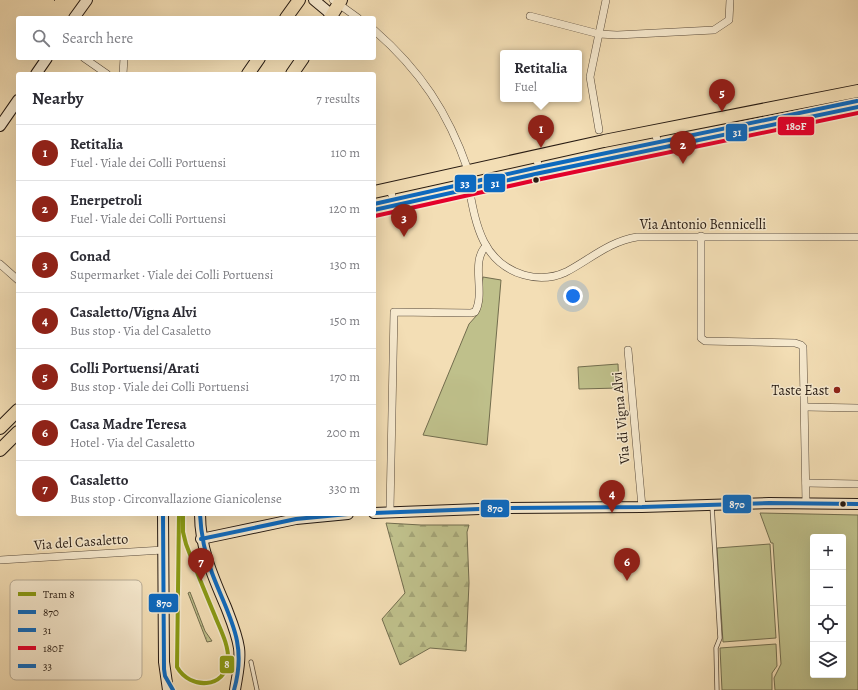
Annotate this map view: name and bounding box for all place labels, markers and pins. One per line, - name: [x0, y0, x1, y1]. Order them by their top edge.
- pin: 5: [709, 79, 735, 112]
- pin: 1: [528, 115, 554, 148]
- pin: 2: [670, 131, 696, 164]
- unlabelled marker: [531, 175, 541, 185]
- pin: 3: [391, 204, 417, 237]
- place label: Taste East: [771, 381, 829, 400]
- marker: Taste East: [832, 385, 842, 395]
- pin: 4: [599, 480, 625, 513]
- unlabelled marker: [838, 499, 848, 509]
- pin: 7: [188, 548, 214, 581]
- pin: 6: [614, 548, 640, 581]

